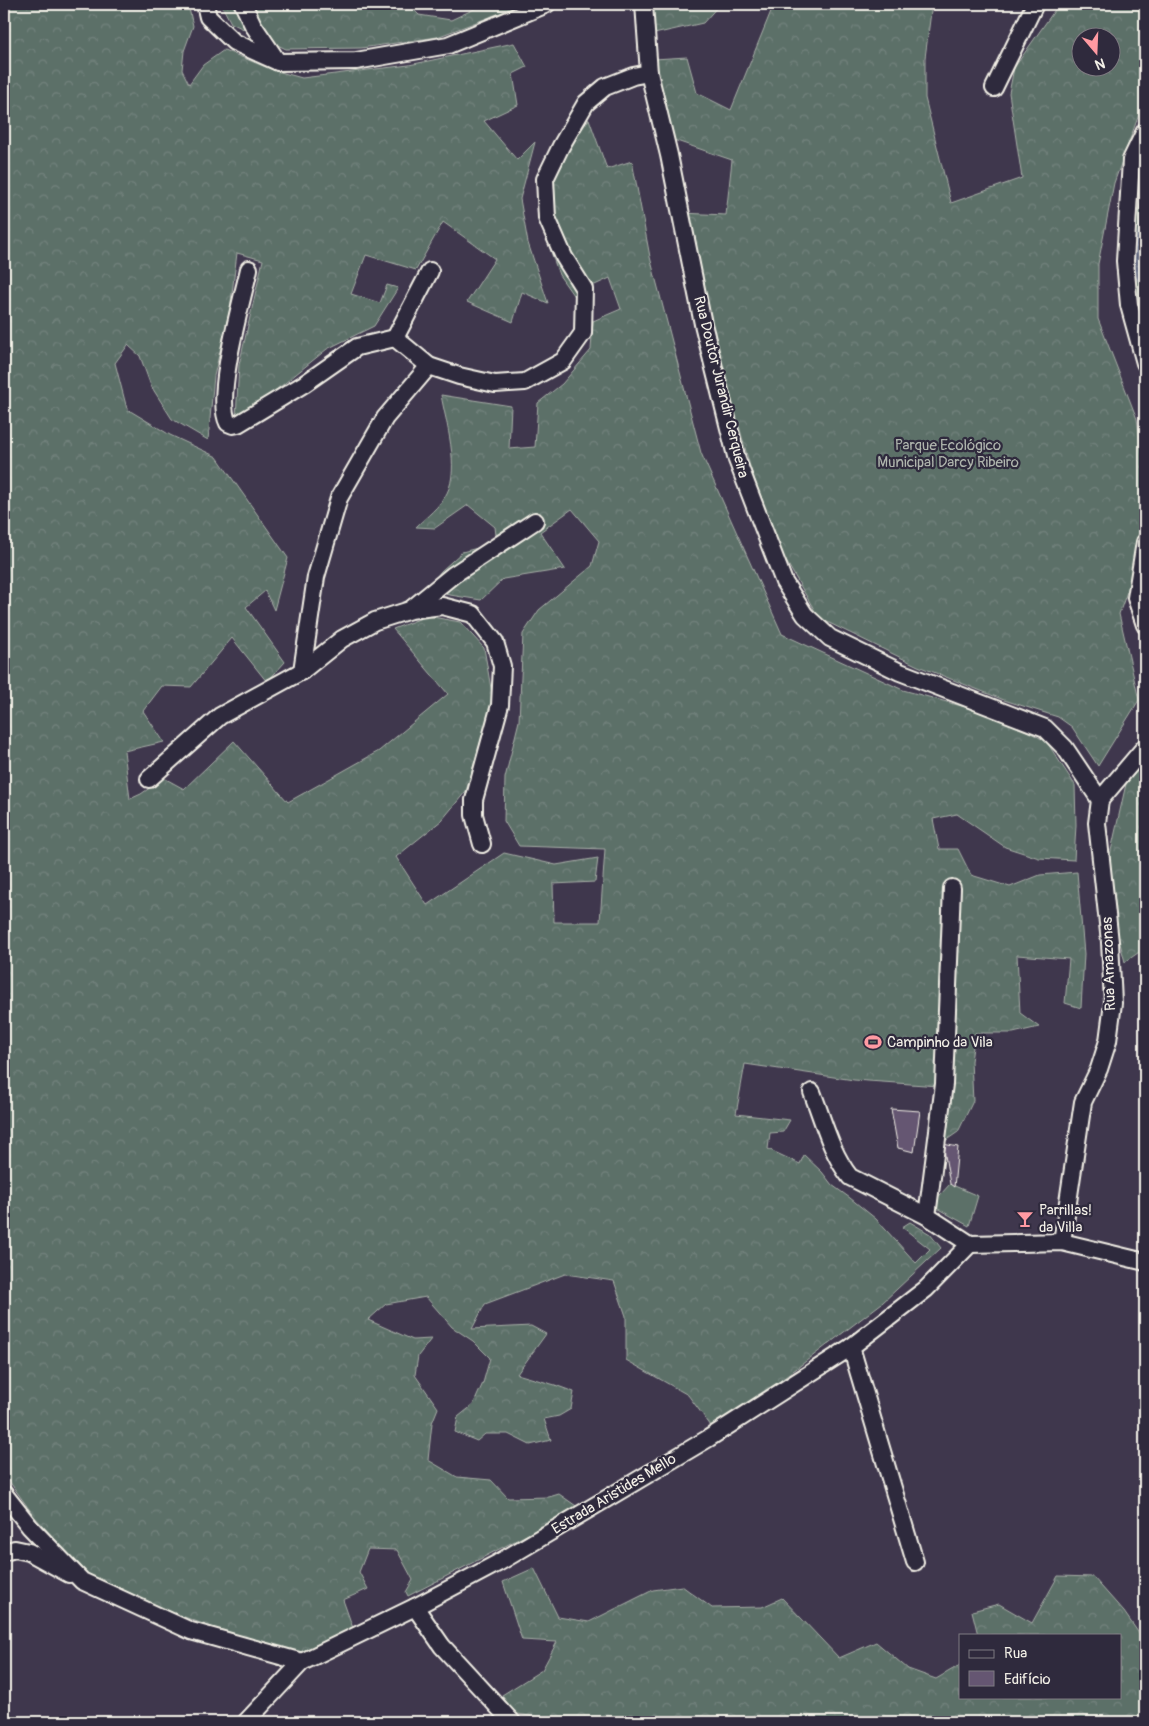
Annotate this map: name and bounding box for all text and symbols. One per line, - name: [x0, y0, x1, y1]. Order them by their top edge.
- north arrow: [1072, 28, 1122, 78]
- text: N: [1093, 54, 1107, 73]
- street label: Rua Doutor Jurandir Cerqueira: [689, 294, 753, 480]
- park label: Parque Ecológico Municipal Darcy Ribeiro: [877, 436, 1019, 472]
- street label: Rua Amazonas: [1098, 916, 1120, 1011]
- sports icon: Campinho da Vila: [863, 1032, 883, 1052]
- place label: Campinho da Vila: [887, 1033, 993, 1052]
- place label: Parrillas! da Villa: [1039, 1201, 1092, 1237]
- bar icon: Parrillas! da Villa: [1015, 1209, 1035, 1229]
- street label: Estrada Aristides Mello: [548, 1449, 680, 1539]
- legend: [959, 1634, 1122, 1698]
- text: Rua: [1004, 1644, 1027, 1663]
- text: Edifício: [1004, 1670, 1050, 1689]

